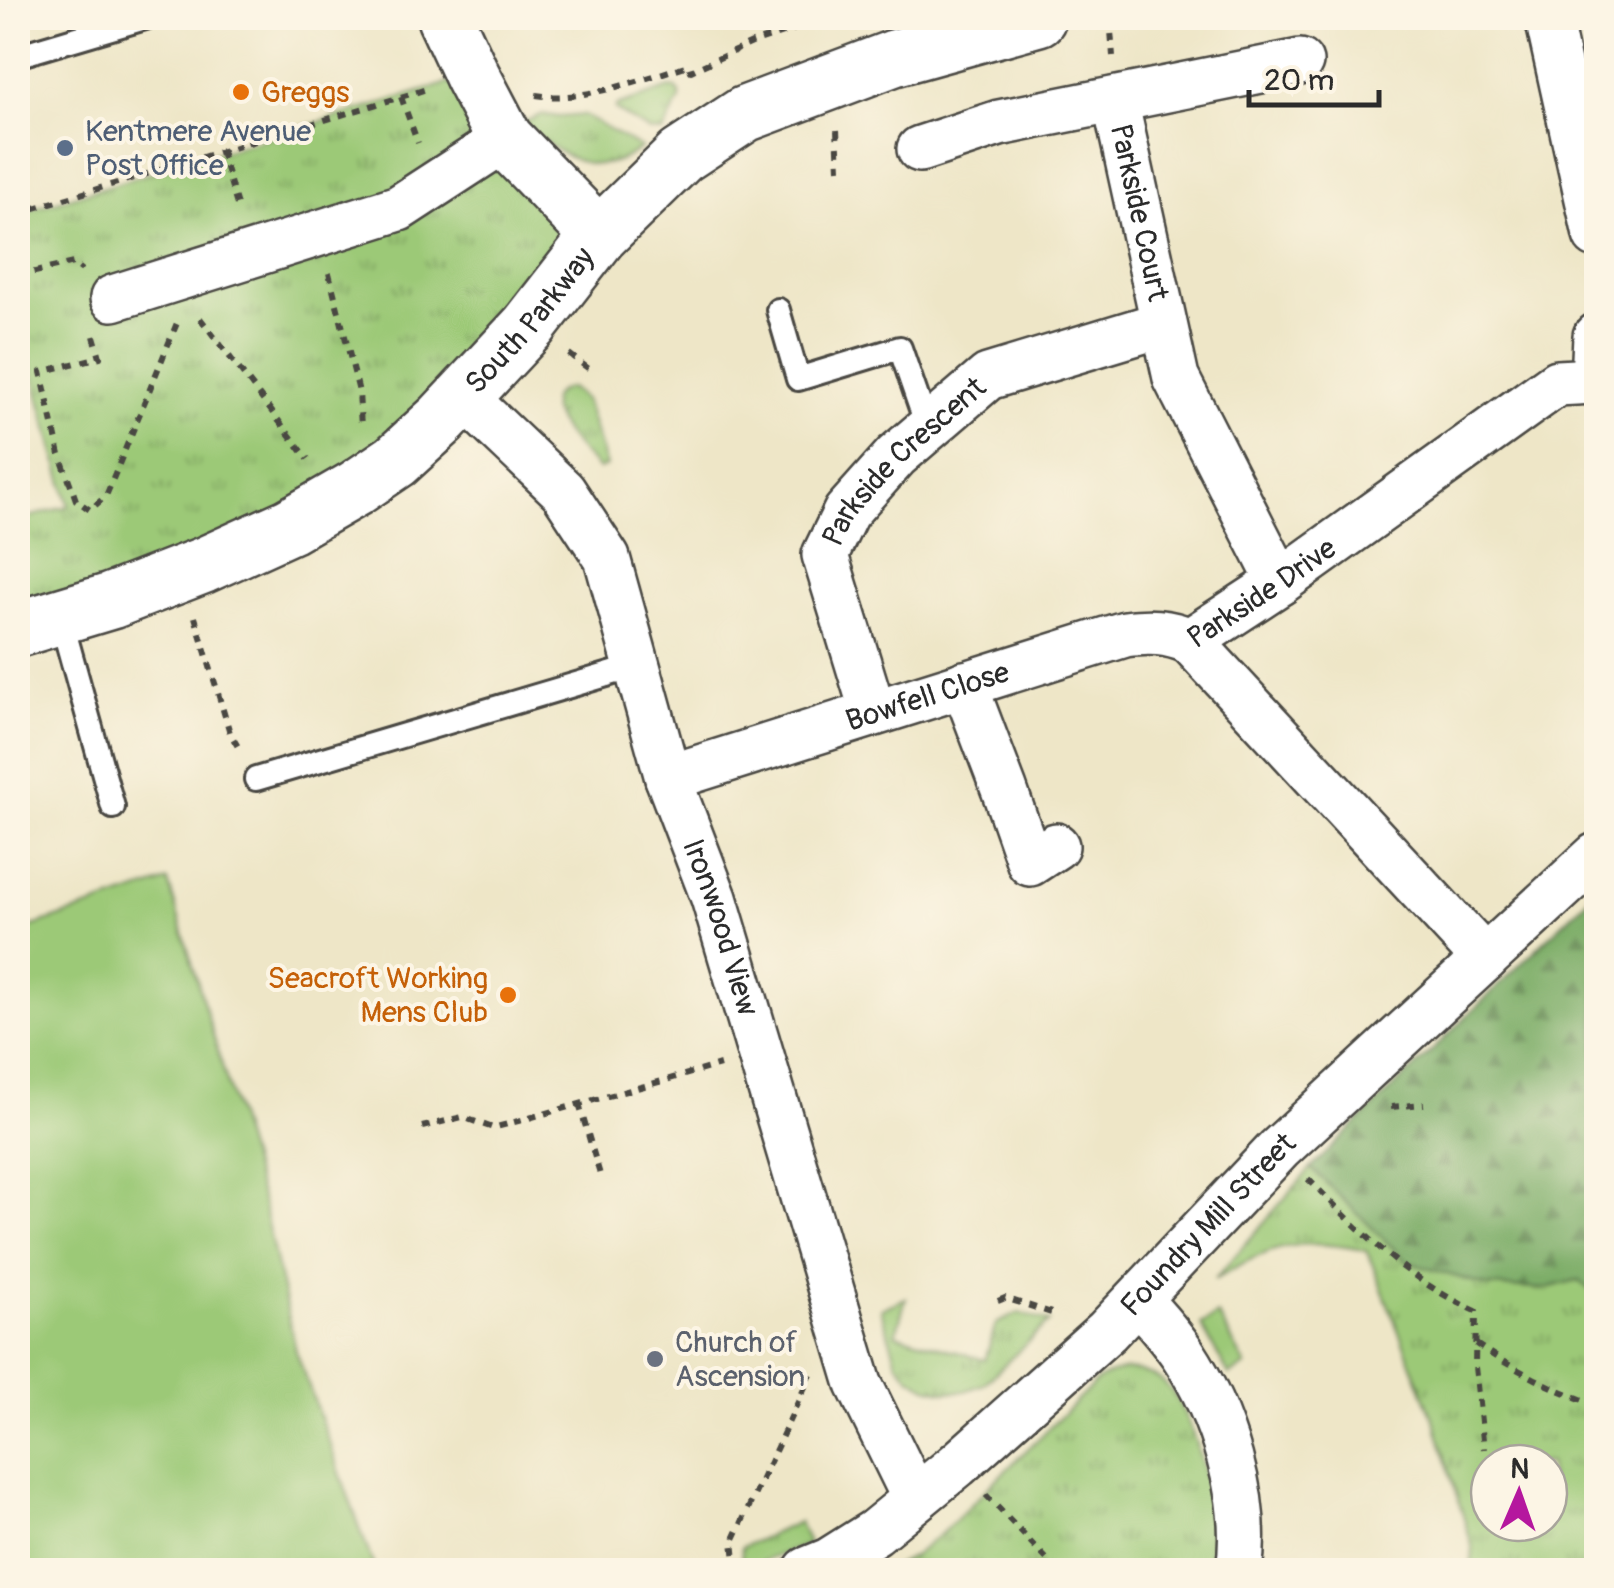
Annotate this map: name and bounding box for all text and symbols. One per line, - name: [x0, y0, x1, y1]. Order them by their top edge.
- scale bar: [1249, 45, 1379, 107]
- text: 20 m: [1264, 62, 1334, 99]
- place label: Greggs: [261, 74, 349, 111]
- marker: Greggs: [230, 81, 252, 103]
- place label: Kentmere Avenue Post Office: [85, 113, 311, 184]
- street label: Parkside Court: [1102, 120, 1177, 305]
- marker: Kentmere Avenue Post Office: [54, 137, 76, 159]
- street label: South Parkway: [457, 240, 603, 402]
- street label: Parkside Crescent: [814, 369, 994, 552]
- street label: Parkside Drive: [1180, 530, 1344, 657]
- street label: Bowfell Close: [841, 654, 1014, 740]
- street label: Ironwood View: [674, 834, 766, 1020]
- place label: Seacroft Working Mens Club: [267, 960, 488, 1031]
- marker: Seacroft Working Mens Club: [497, 984, 519, 1006]
- street label: Foundry Mill Street: [1113, 1124, 1304, 1324]
- place label: Church of Ascension: [675, 1324, 805, 1395]
- marker: Church of Ascension: [644, 1348, 666, 1370]
- north arrow: [1469, 1443, 1569, 1543]
- text: N: [1510, 1452, 1530, 1487]

